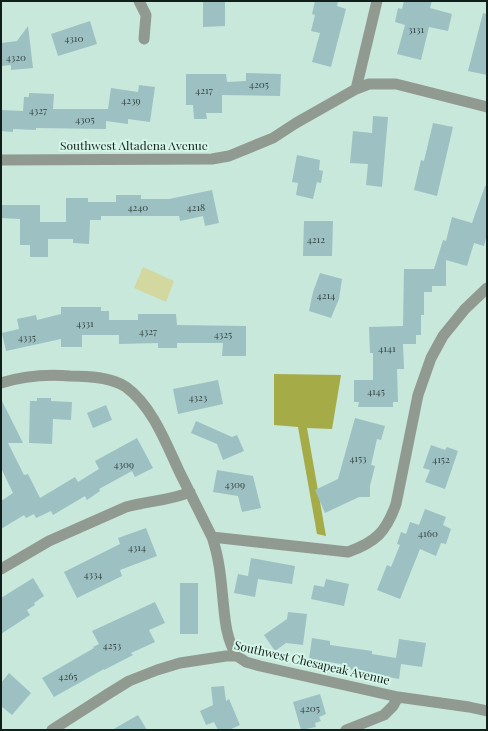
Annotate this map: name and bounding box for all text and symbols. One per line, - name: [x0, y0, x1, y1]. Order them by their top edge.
- house number: 3131: [408, 22, 424, 36]
- house number: 4310: [65, 31, 83, 45]
- house number: 4320: [6, 50, 26, 64]
- house number: 4205: [249, 77, 269, 91]
- house number: 4217: [195, 83, 213, 97]
- house number: 4239: [121, 93, 141, 107]
- house number: 4327: [29, 103, 47, 117]
- house number: 4305: [75, 112, 95, 126]
- street label: Southwest Altadena Avenue: [60, 137, 208, 153]
- house number: 4240: [128, 200, 148, 214]
- house number: 4218: [187, 200, 205, 214]
- house number: 4212: [307, 232, 325, 246]
- house number: 4214: [317, 288, 335, 302]
- house number: 4331: [76, 316, 94, 330]
- house number: 4327: [139, 324, 157, 338]
- house number: 4325: [214, 327, 232, 341]
- house number: 4335: [18, 330, 36, 344]
- house number: 4141: [378, 341, 396, 355]
- house number: 4145: [367, 384, 385, 398]
- house number: 4323: [189, 390, 208, 404]
- house number: 4153: [349, 451, 367, 465]
- house number: 4152: [432, 452, 450, 466]
- house number: 4309: [114, 457, 134, 471]
- house number: 4309: [225, 477, 245, 491]
- house number: 4160: [418, 526, 438, 540]
- house number: 4314: [128, 540, 146, 554]
- house number: 4334: [84, 567, 102, 581]
- street label: Southwest Chesapeak Avenue: [233, 636, 392, 688]
- house number: 4253: [103, 638, 122, 652]
- house number: 4265: [58, 669, 78, 683]
- house number: 4205: [300, 701, 320, 715]

